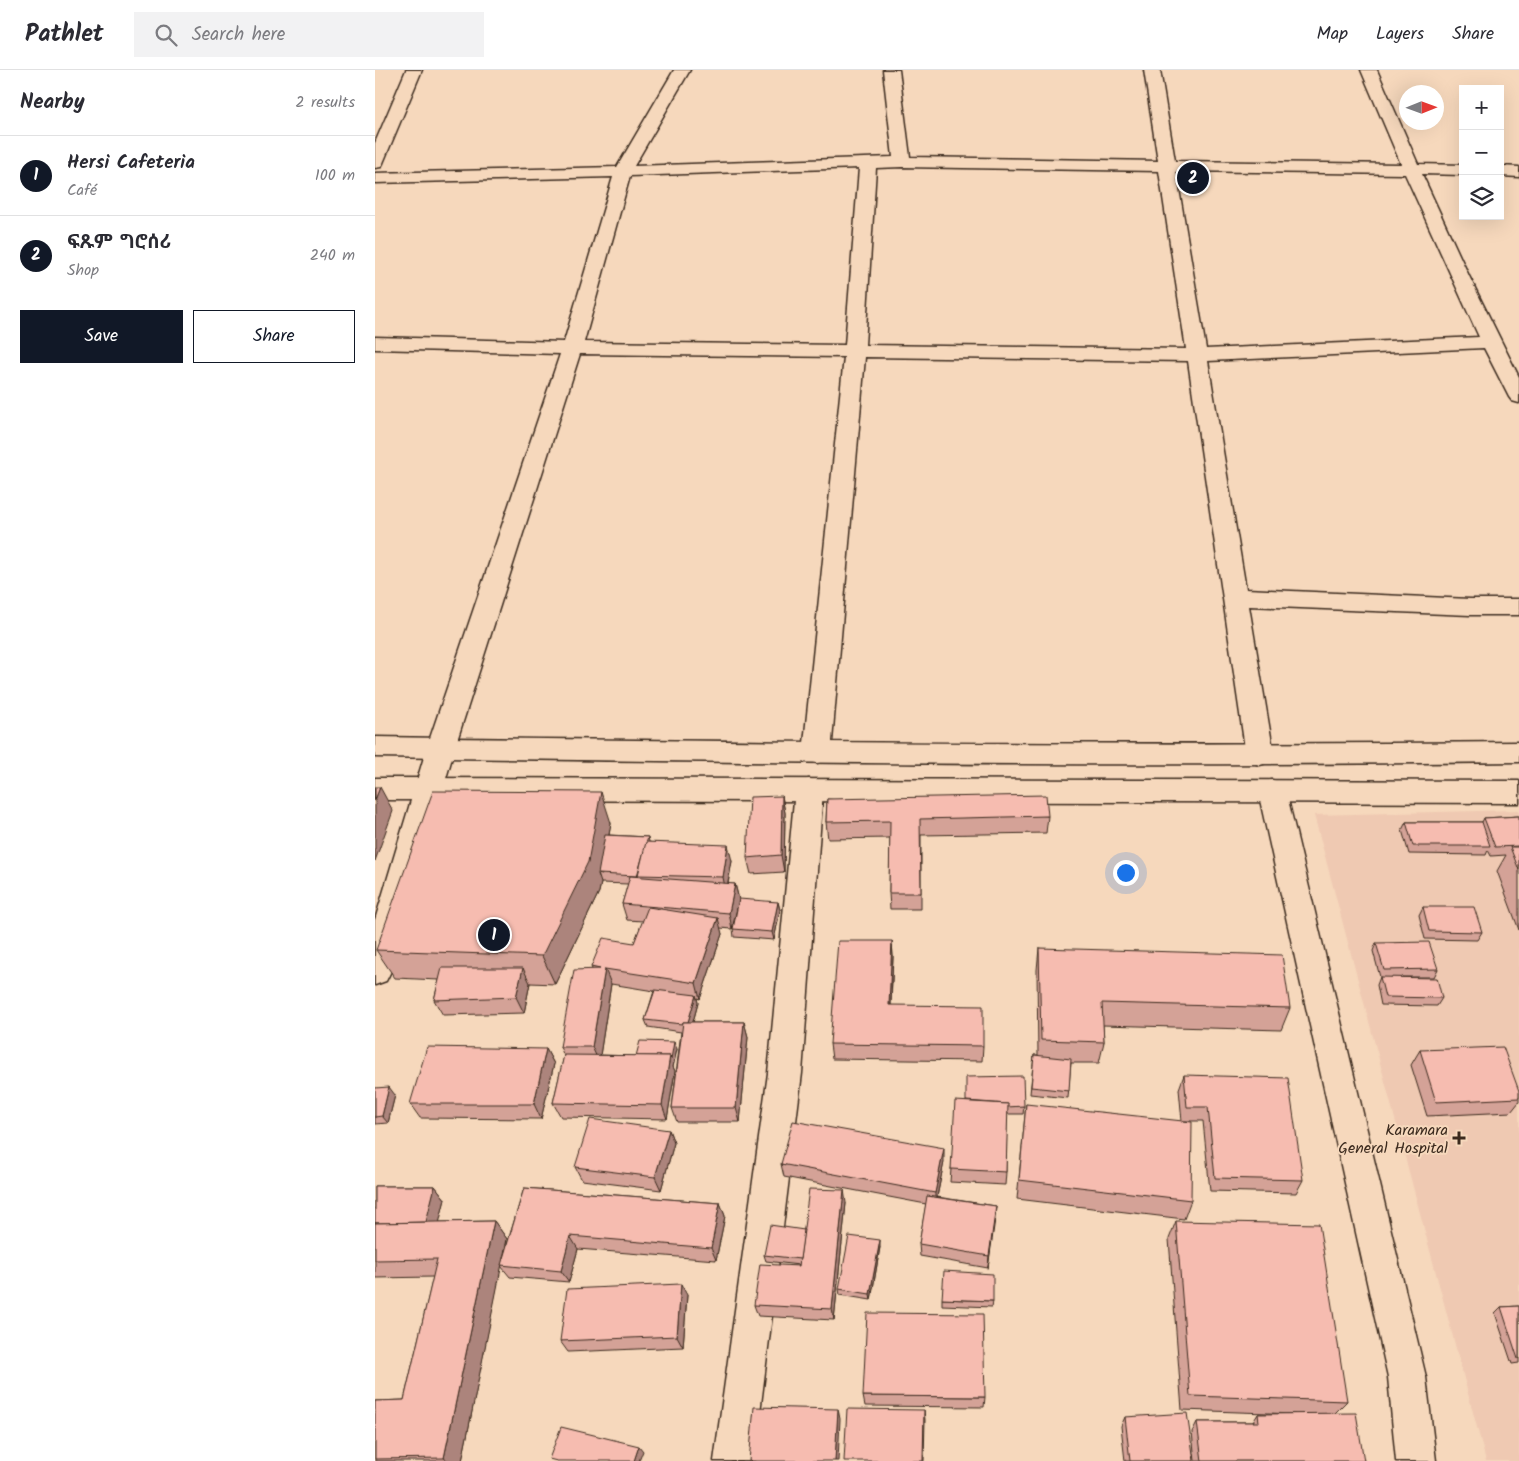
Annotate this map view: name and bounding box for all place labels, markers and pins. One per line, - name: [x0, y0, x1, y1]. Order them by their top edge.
- pin: 2: [1177, 159, 1209, 197]
- pin: 1: [478, 916, 510, 954]
- place label: Karamara General Hospital: [1338, 1118, 1448, 1161]
- marker: Karamara General Hospital: [1452, 1131, 1466, 1145]

